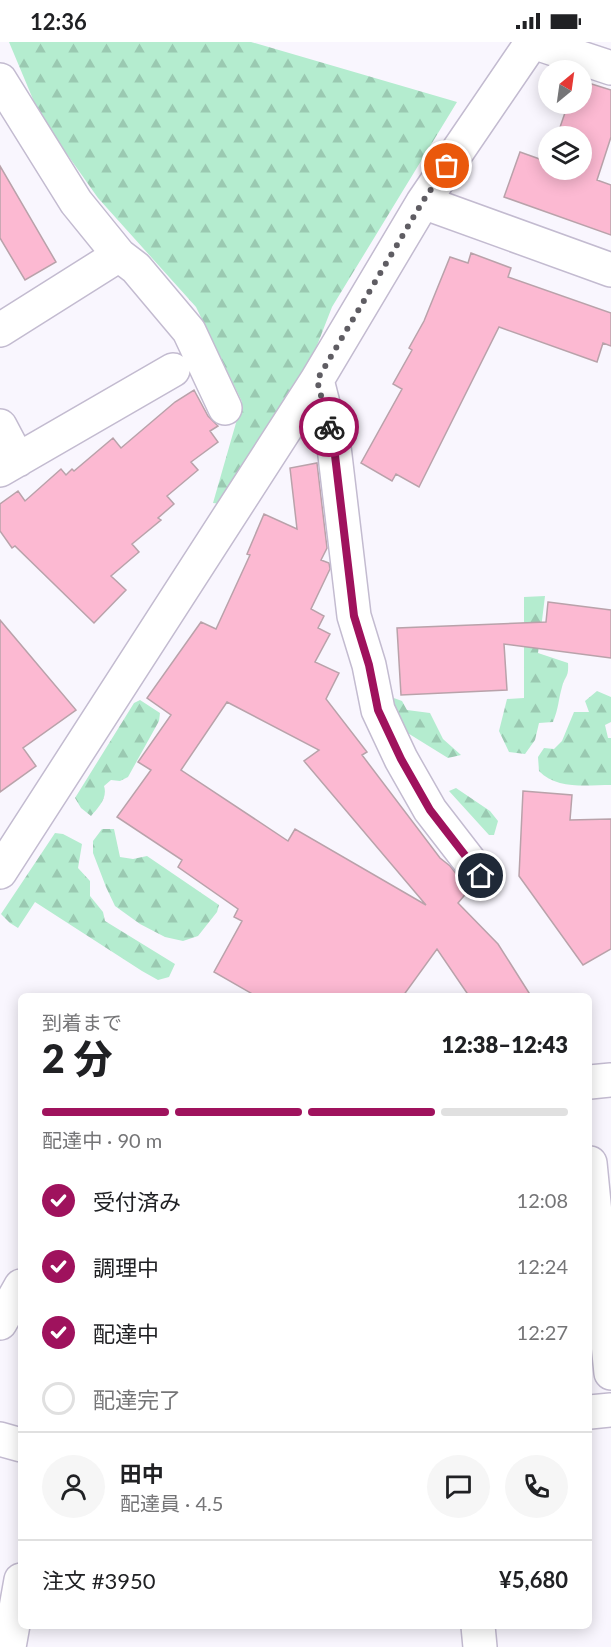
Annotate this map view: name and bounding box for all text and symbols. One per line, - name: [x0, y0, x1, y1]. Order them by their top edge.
- text: 12:36: [30, 8, 87, 35]
- north arrow: [538, 60, 592, 114]
- map controls: [538, 60, 592, 180]
- button: layers: [538, 126, 592, 180]
- pin: [421, 140, 472, 191]
- icon: bag: [430, 149, 463, 182]
- courier: [299, 397, 359, 457]
- icon: bike: [313, 411, 346, 444]
- pin: [455, 850, 506, 901]
- icon: home: [464, 859, 497, 892]
- text: 到着まで: [42, 1010, 122, 1034]
- text: 12:38–12:43: [442, 1031, 568, 1058]
- text: 2 分: [42, 1035, 113, 1081]
- text: 配達中 · 90 m: [42, 1128, 162, 1152]
- icon: check: [42, 1184, 75, 1217]
- text: 受付済み: [93, 1188, 181, 1215]
- text: 12:08: [517, 1188, 568, 1212]
- icon: check: [42, 1250, 75, 1283]
- text: 調理中: [93, 1254, 159, 1281]
- text: 12:24: [517, 1254, 568, 1278]
- icon: check: [42, 1316, 75, 1349]
- text: 配達中: [93, 1320, 159, 1347]
- text: 12:27: [517, 1320, 568, 1344]
- text: 配達完了: [93, 1386, 181, 1413]
- button: person: [42, 1455, 105, 1518]
- button: chat: [427, 1455, 490, 1518]
- button: phone: [505, 1455, 568, 1518]
- text: 田中: [120, 1460, 164, 1487]
- text: 配達員 · 4.5: [120, 1491, 223, 1515]
- text: ¥5,680: [499, 1566, 568, 1593]
- text: 注文 #3950: [42, 1567, 155, 1594]

